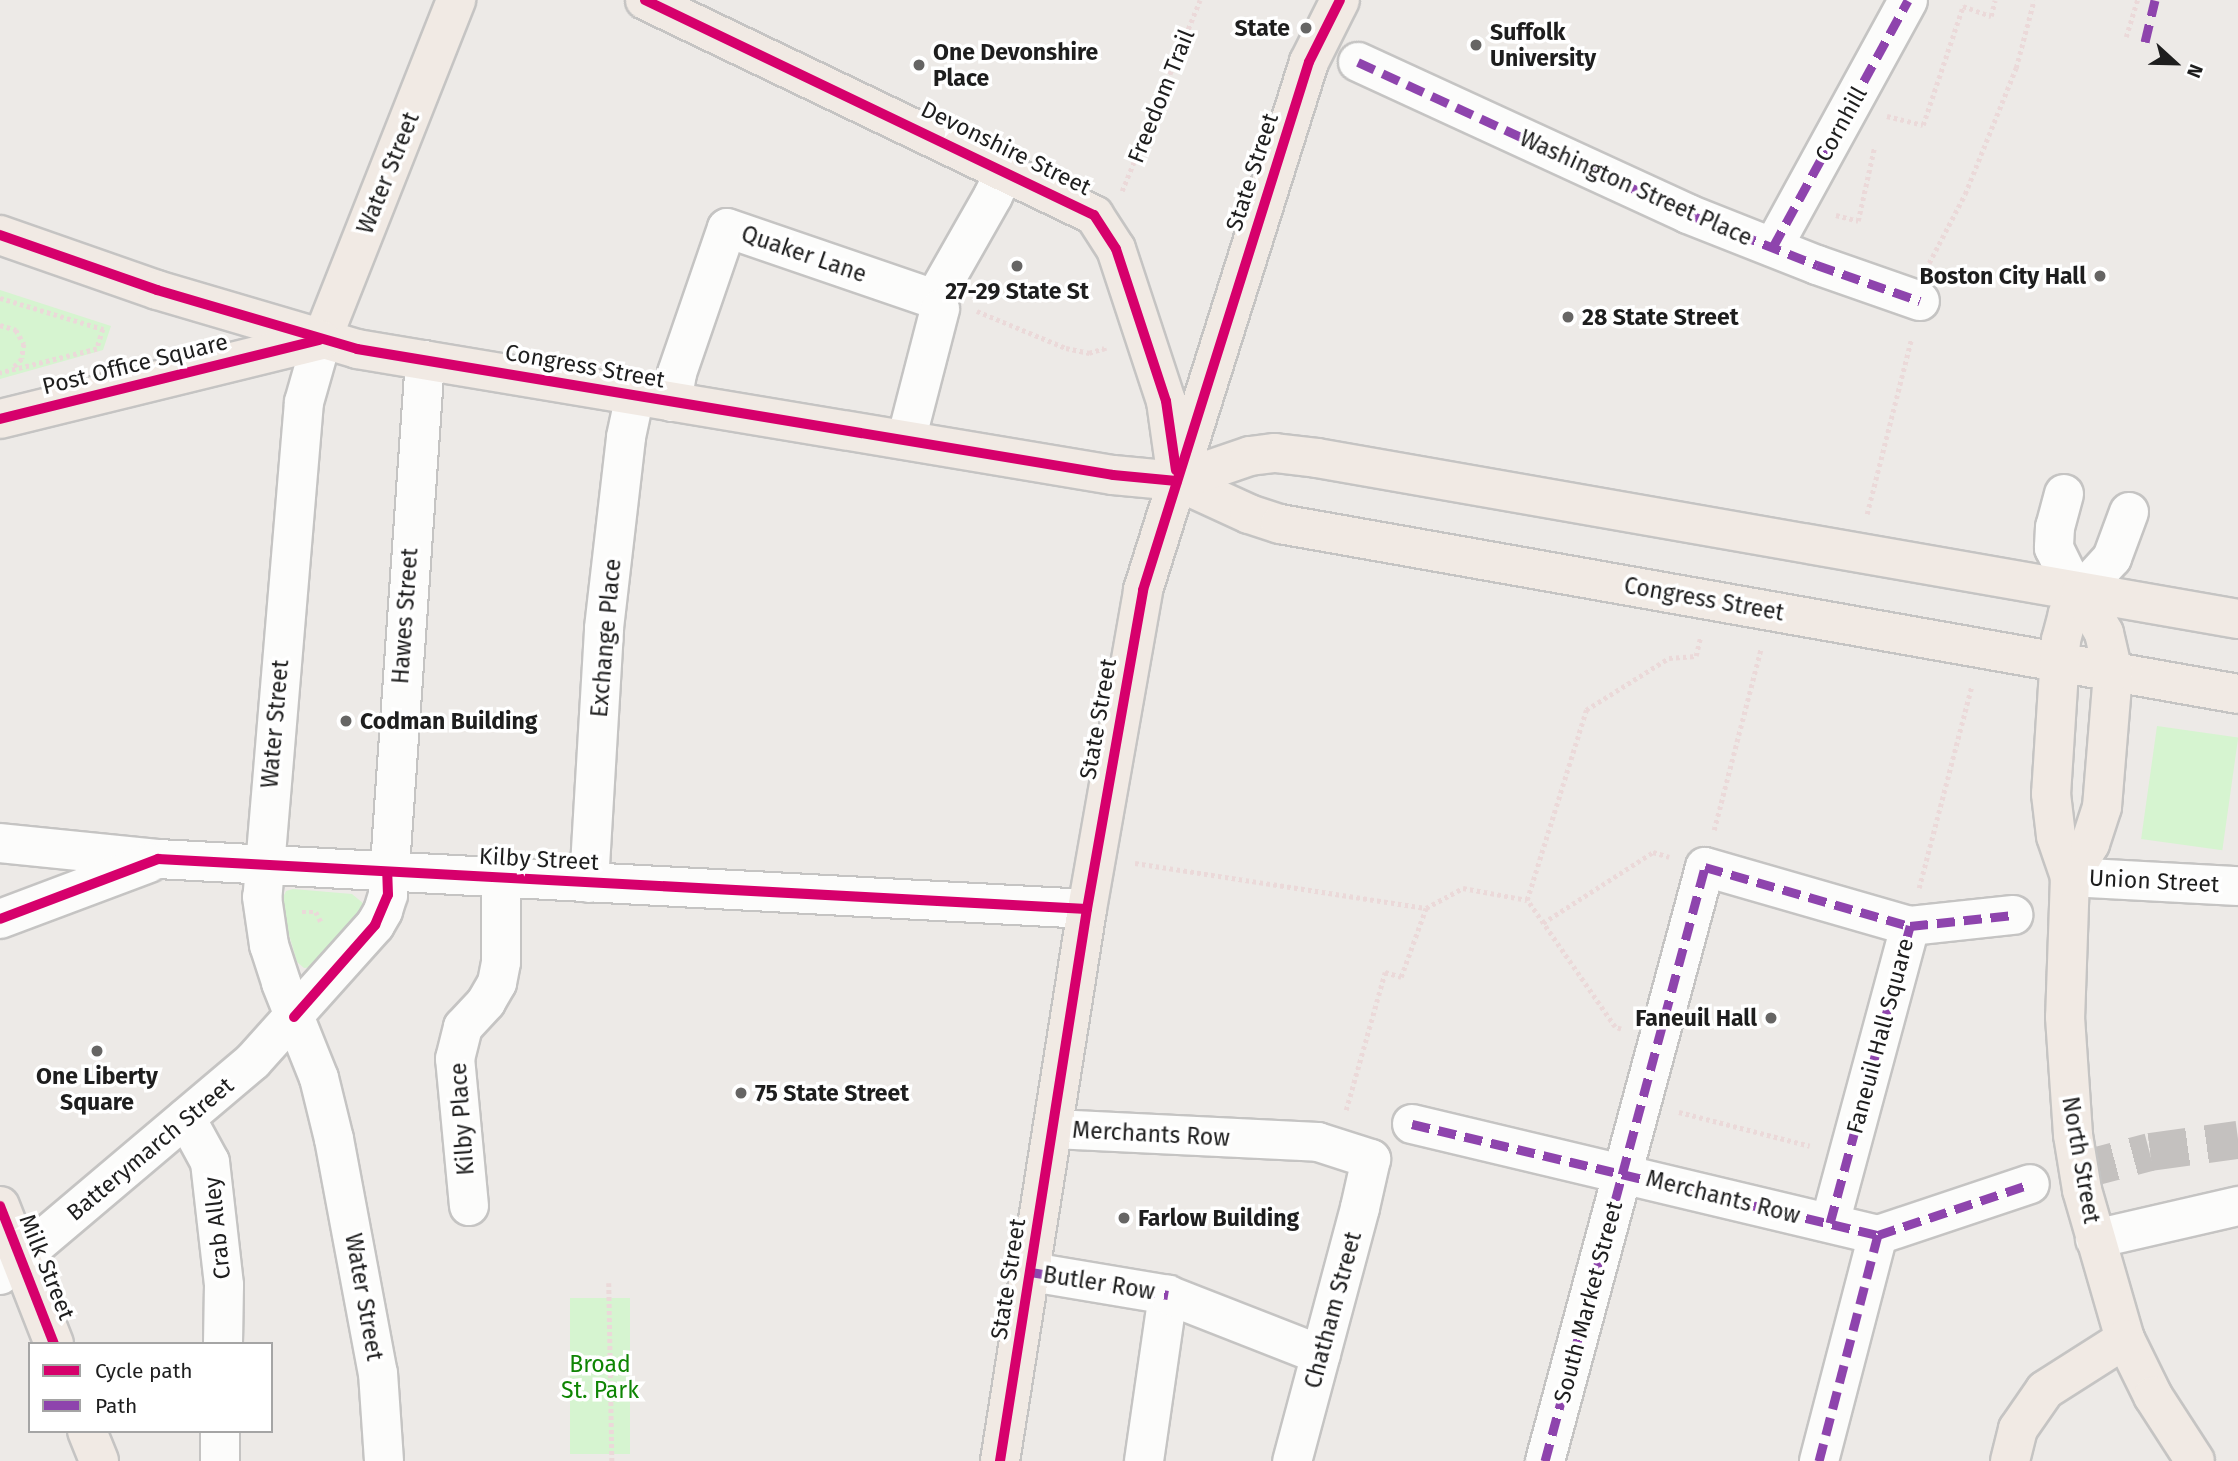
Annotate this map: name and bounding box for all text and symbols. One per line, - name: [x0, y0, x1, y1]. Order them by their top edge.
- place label: State: [1234, 14, 1290, 42]
- marker: State: [1296, 18, 1316, 38]
- place label: Suffolk University: [1490, 18, 1596, 72]
- street label: Freedom Trail: [1122, 25, 1200, 167]
- north arrow: [2140, 28, 2210, 98]
- marker: Suffolk University: [1468, 37, 1484, 53]
- place label: One Devonshire Place: [933, 38, 1098, 92]
- marker: One Devonshire Place: [911, 57, 927, 73]
- text: N: [2182, 61, 2208, 81]
- street label: Cornhill: [1809, 82, 1873, 166]
- street label: Devonshire Street: [917, 95, 1095, 201]
- street label: Water Street: [351, 108, 425, 238]
- street label: State Street: [1220, 110, 1284, 234]
- street label: Washington Street Place: [1515, 124, 1757, 252]
- street label: Quaker Lane: [738, 220, 870, 288]
- marker: 27-29 State St: [1009, 258, 1025, 274]
- place label: Boston City Hall: [1919, 262, 2086, 290]
- marker: Boston City Hall: [2092, 268, 2108, 284]
- place label: 27-29 State St: [945, 277, 1089, 305]
- place label: 28 State Street: [1582, 303, 1739, 331]
- marker: 28 State Street: [1560, 309, 1576, 325]
- street label: Post Office Square: [39, 328, 231, 400]
- street label: Congress Street: [503, 338, 667, 394]
- street label: Hawes Street: [386, 547, 424, 685]
- street label: Exchange Place: [585, 557, 627, 719]
- street label: Congress Street: [1622, 571, 1786, 627]
- street label: State Street: [1074, 656, 1122, 782]
- street label: Water Street: [256, 659, 294, 789]
- place label: Codman Building: [360, 707, 538, 735]
- marker: Codman Building: [338, 713, 354, 729]
- street label: Kilby Street: [478, 842, 600, 876]
- street label: Union Street: [2088, 864, 2220, 898]
- street label: Faneuil Hall Square: [1841, 935, 1919, 1137]
- place label: Faneuil Hall: [1635, 1004, 1757, 1032]
- marker: Faneuil Hall: [1763, 1010, 1779, 1026]
- marker: One Liberty Square: [89, 1043, 105, 1059]
- place label: One Liberty Square: [36, 1062, 158, 1116]
- street label: Kilby Place: [444, 1062, 480, 1176]
- street label: Batterymarch Street: [61, 1071, 239, 1227]
- place label: 75 State Street: [755, 1079, 909, 1107]
- marker: 75 State Street: [733, 1085, 749, 1101]
- street label: North Street: [2056, 1094, 2106, 1226]
- street label: Merchants Row: [1072, 1116, 1230, 1152]
- street label: Merchants Row: [1643, 1165, 1803, 1229]
- street label: Crab Alley: [198, 1175, 236, 1281]
- street label: South Market Street: [1548, 1198, 1628, 1406]
- place label: Farlow Building: [1138, 1204, 1299, 1232]
- street label: Milk Street: [13, 1210, 81, 1324]
- marker: Farlow Building: [1116, 1210, 1132, 1226]
- street label: State Street: [985, 1217, 1031, 1341]
- street label: Chatham Street: [1299, 1229, 1367, 1391]
- street label: Water Street: [339, 1231, 389, 1363]
- street label: Butler Row: [1041, 1261, 1157, 1305]
- legend: [28, 1342, 273, 1433]
- park label: Broad St. Park: [561, 1350, 639, 1404]
- text: Cycle path: [95, 1358, 193, 1384]
- text: Path: [95, 1393, 137, 1419]

